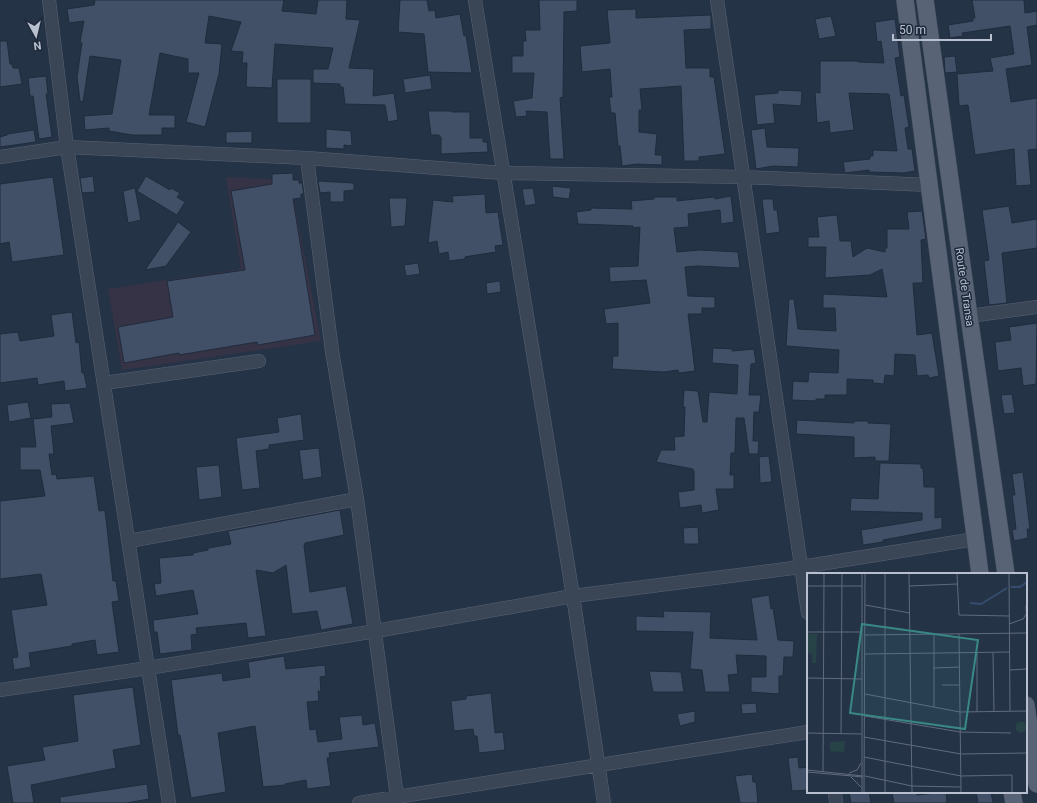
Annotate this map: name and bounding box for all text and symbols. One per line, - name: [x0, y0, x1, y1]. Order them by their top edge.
- north arrow: [16, 16, 56, 56]
- scale bar: [893, 16, 991, 42]
- text: 50 m: [899, 23, 926, 37]
- text: N: [32, 38, 42, 52]
- street label: Route de Transa: [953, 247, 976, 327]
- inset map: [807, 573, 1027, 793]

